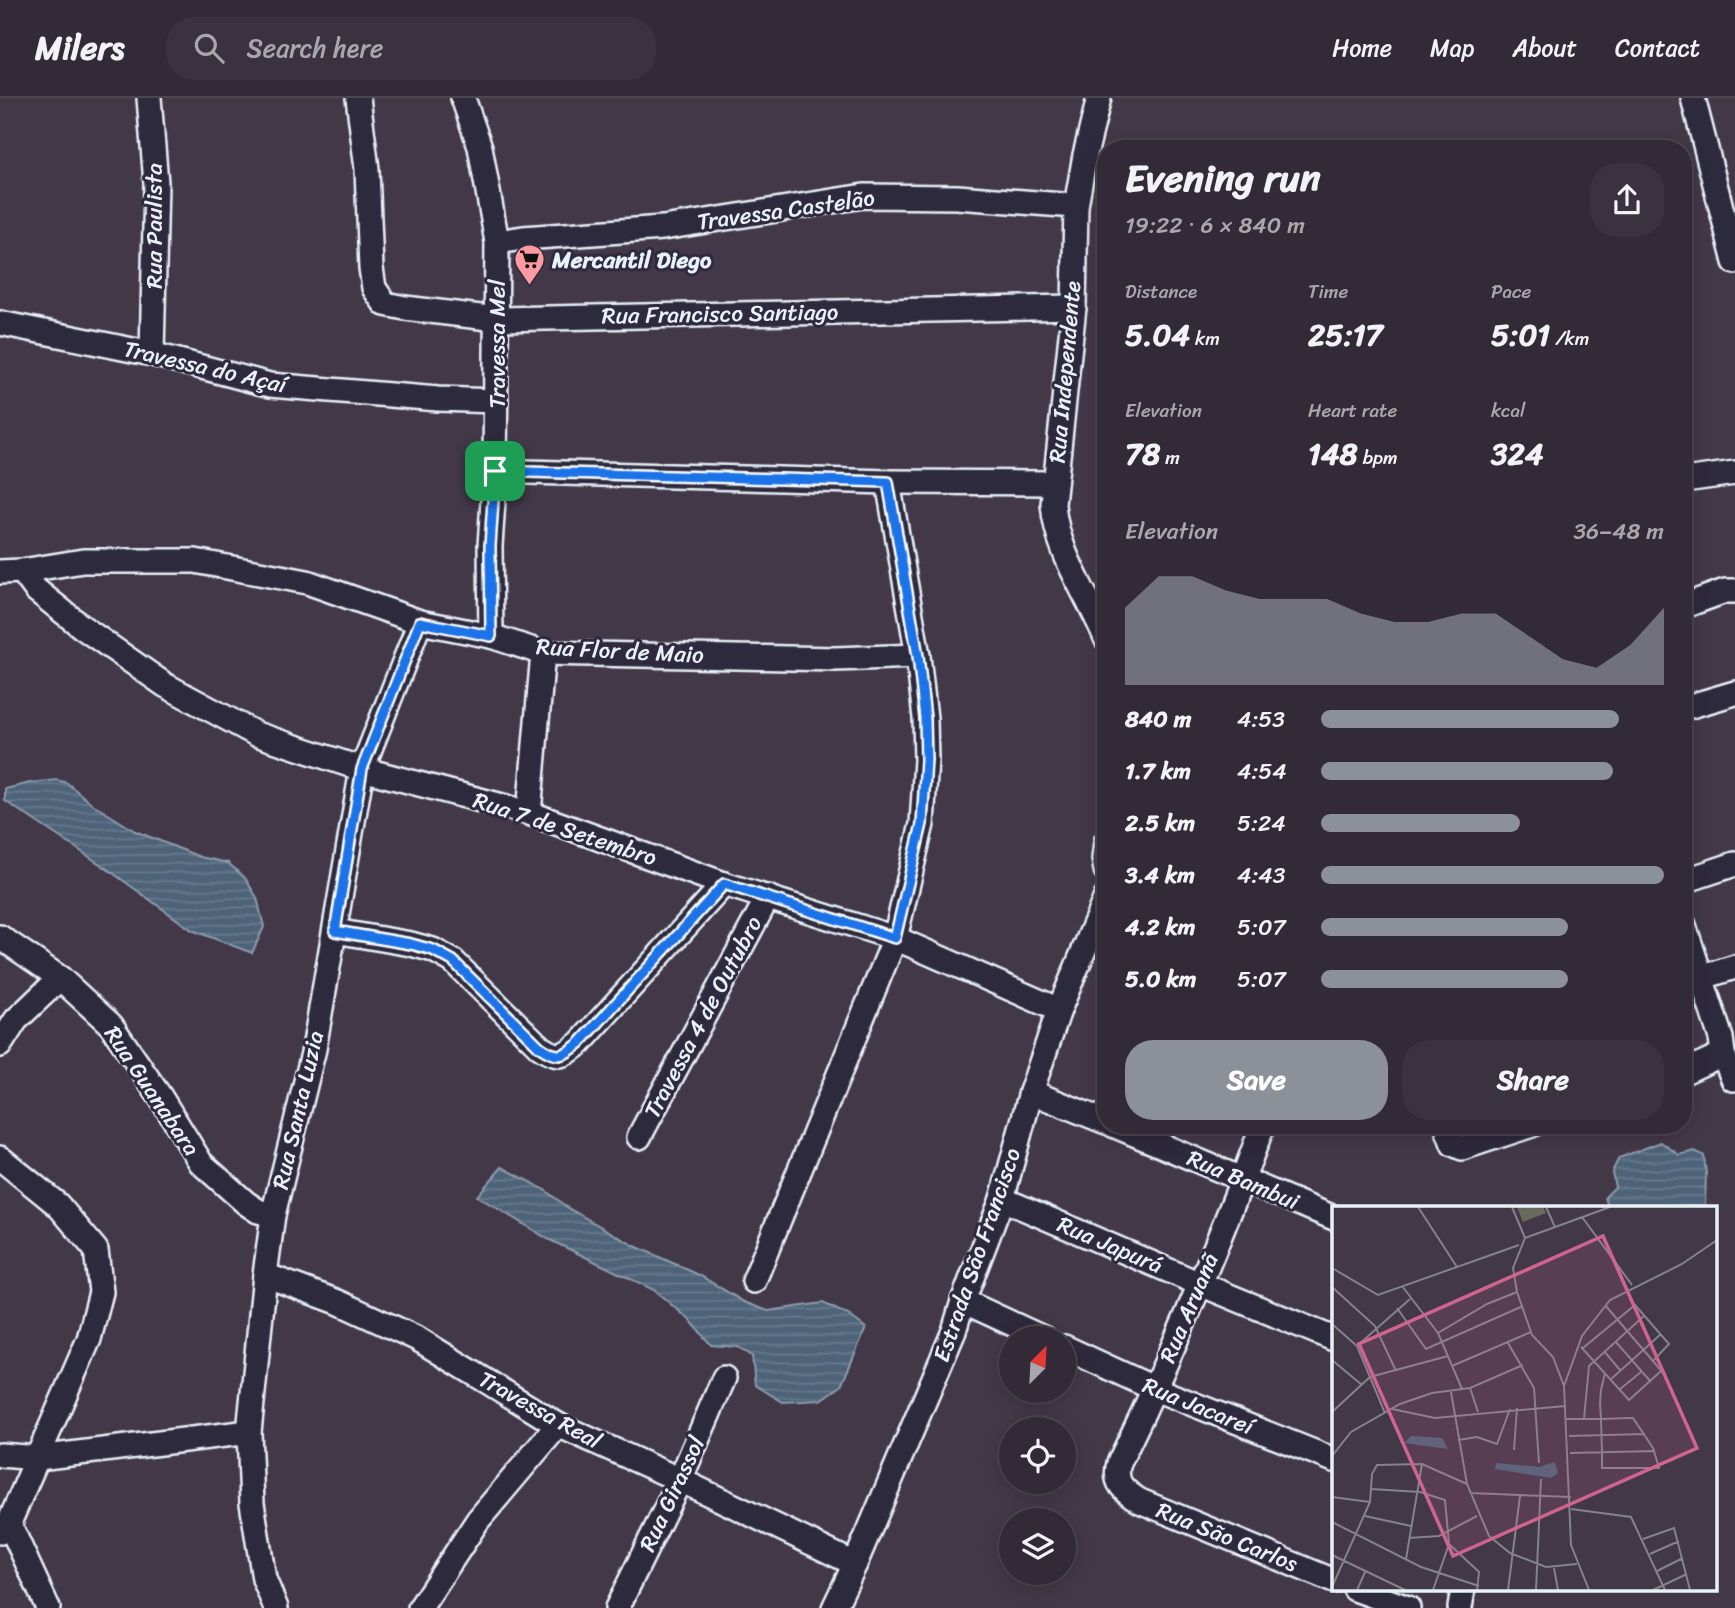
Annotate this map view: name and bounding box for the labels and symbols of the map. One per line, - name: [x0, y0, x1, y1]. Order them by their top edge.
- street label: Rua Paulista: [134, 163, 175, 289]
- street label: Travessa Castelão: [695, 177, 877, 243]
- place label: Mercantil Diego: [551, 240, 712, 281]
- supermarket icon: Mercantil Diego: [512, 243, 546, 287]
- street label: Travessa Mel: [477, 279, 518, 408]
- street label: Rua Independente: [1037, 279, 1093, 465]
- street label: Rua Francisco Santiago: [601, 291, 839, 337]
- street label: Travessa do Açaí: [120, 328, 293, 406]
- pin: [465, 441, 525, 501]
- street label: Rua Flor de Maio: [535, 626, 705, 676]
- street label: Rua 7 de Setembro: [468, 780, 662, 878]
- street label: Travessa 4 de Outubro: [632, 908, 774, 1126]
- street label: Rua Guanabara: [93, 1017, 211, 1165]
- street label: Rua Santa Luzia: [260, 1027, 336, 1193]
- street label: Rua Bambui: [1180, 1138, 1306, 1222]
- street label: Estrada São Francisco: [921, 1142, 1033, 1368]
- street label: Rua Japurá: [1051, 1204, 1169, 1286]
- inset map: [1332, 1206, 1718, 1590]
- street label: Rua Aruanã: [1147, 1246, 1231, 1369]
- north arrow: [999, 1326, 1076, 1404]
- street label: Travessa Real: [471, 1359, 610, 1461]
- street label: Rua Jacareí: [1136, 1365, 1262, 1448]
- street label: Rua Girassol: [627, 1429, 717, 1559]
- street label: Rua São Carlos: [1150, 1490, 1305, 1584]

